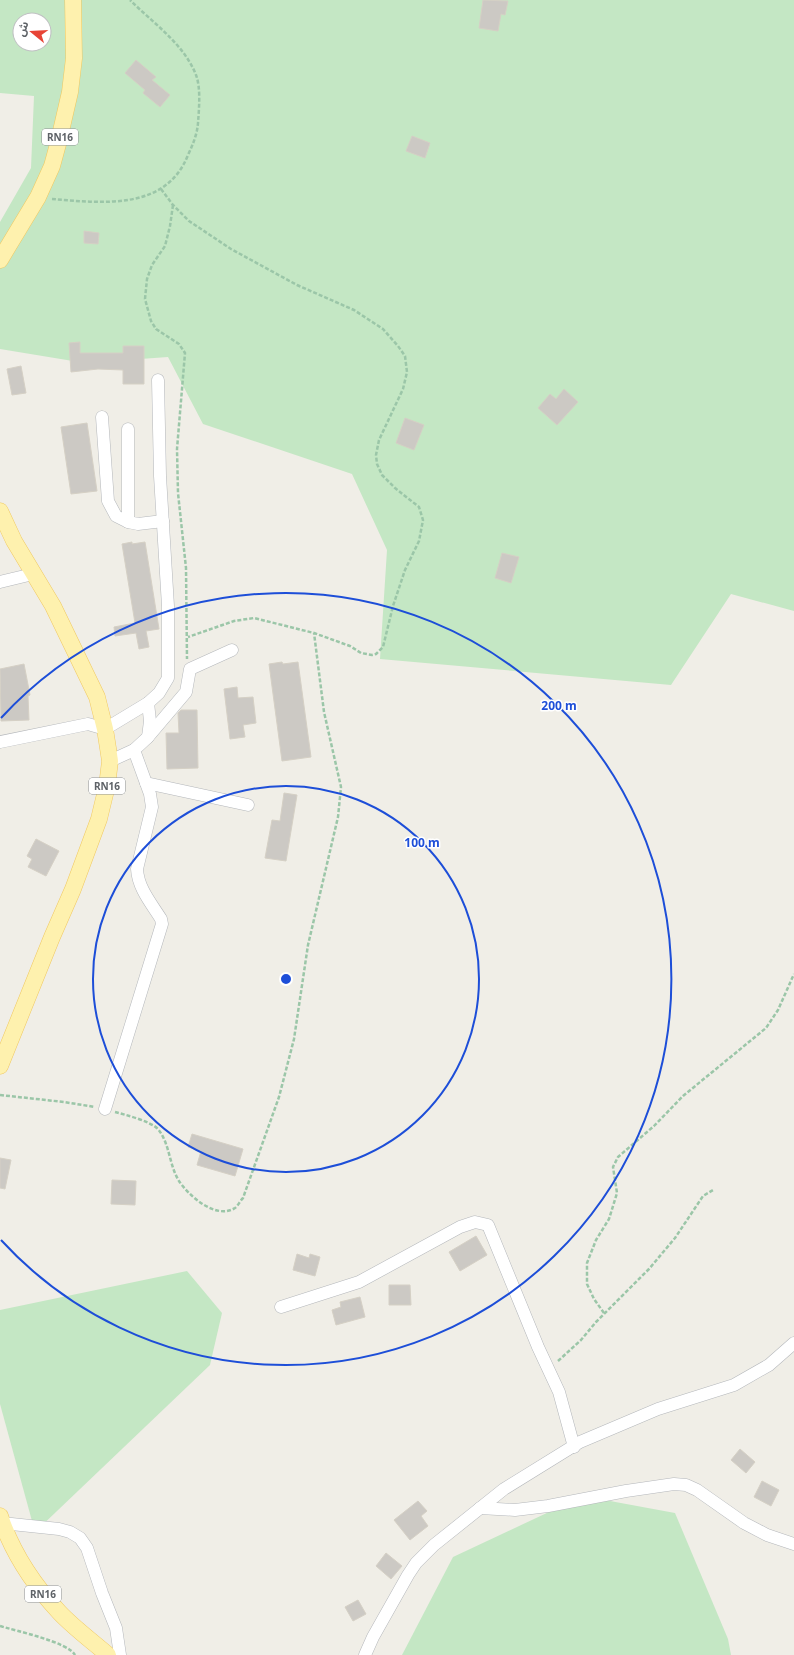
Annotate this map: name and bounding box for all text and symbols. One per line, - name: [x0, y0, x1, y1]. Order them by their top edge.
- north arrow: [12, 12, 52, 52]
- text: ش: [13, 19, 31, 38]
- road number: RN16: [42, 129, 78, 145]
- text: 200 m: [541, 697, 577, 714]
- road number: RN16: [89, 778, 125, 794]
- text: 100 m: [404, 834, 440, 851]
- centre of rings: [279, 972, 293, 986]
- road number: RN16: [25, 1586, 61, 1602]

